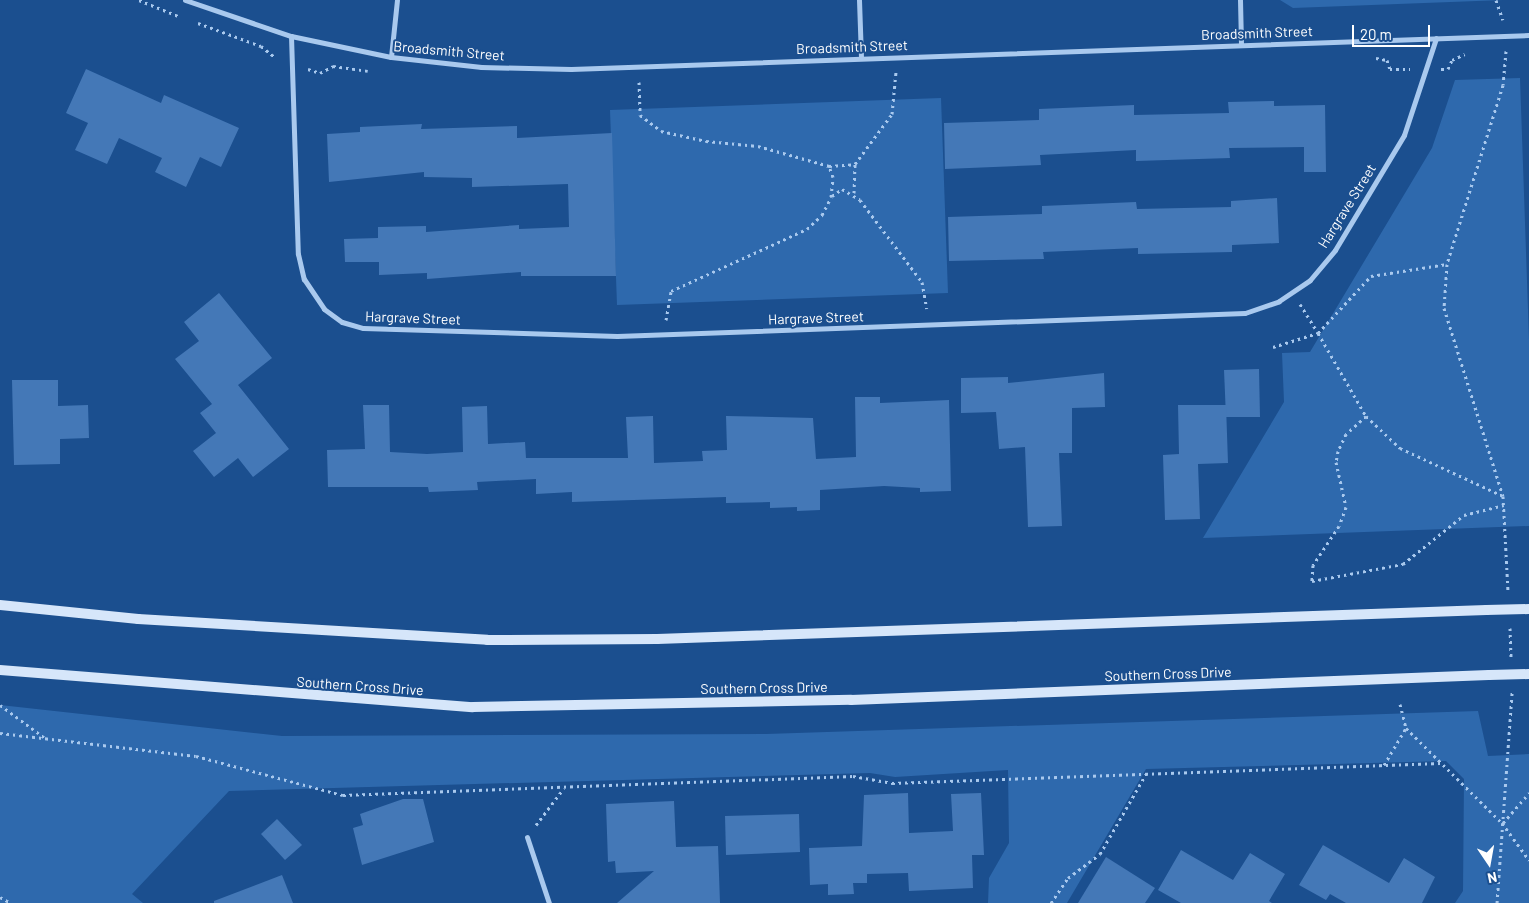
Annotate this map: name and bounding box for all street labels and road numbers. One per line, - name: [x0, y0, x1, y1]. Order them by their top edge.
- street label: Broadsmith Street: [1201, 23, 1313, 43]
- street label: Broadsmith Street: [796, 37, 908, 57]
- street label: Broadsmith Street: [393, 38, 505, 64]
- street label: Hargrave Street: [1315, 161, 1379, 251]
- street label: Hargrave Street: [365, 308, 461, 328]
- street label: Hargrave Street: [768, 308, 864, 328]
- street label: Southern Cross Drive: [1104, 663, 1232, 685]
- street label: Southern Cross Drive: [296, 673, 424, 699]
- street label: Southern Cross Drive: [700, 678, 828, 698]

